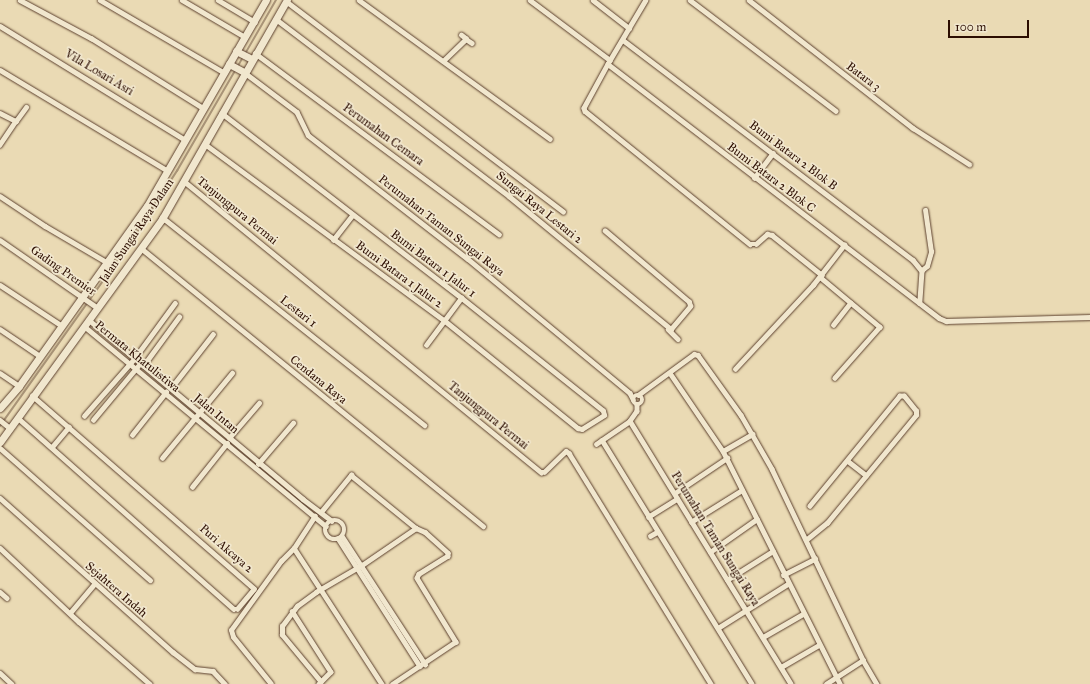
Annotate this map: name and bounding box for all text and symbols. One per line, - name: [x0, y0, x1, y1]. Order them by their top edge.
- scale bar: [950, 12, 1031, 38]
- text: 100 m: [955, 20, 986, 34]
- street label: Vila Losari Asri: [62, 47, 136, 99]
- street label: Batara 3: [843, 59, 883, 95]
- street label: Perumahan Cemara: [340, 101, 426, 169]
- street label: Bumi Batara 2 Blok B: [746, 118, 840, 194]
- street label: Bumi Batara 2 Blok C: [724, 140, 818, 216]
- street label: Sungai Raya Lestari 2: [493, 169, 585, 247]
- street label: Perumahan Taman Sungai Raya: [375, 172, 507, 280]
- street label: Tanjungpura Permai: [194, 174, 280, 248]
- street label: Jalan Sungai Raya Dalam: [97, 176, 177, 286]
- street label: Bumi Batara 1 Jalur 1: [387, 227, 479, 301]
- street label: Bumi Batara 1 Jalur 2: [353, 239, 445, 311]
- street label: Gading Premier: [27, 243, 99, 299]
- street label: Lestari 1: [277, 293, 319, 331]
- street label: Permata Khatulistiwa: [92, 318, 182, 396]
- street label: Cendana Raya: [287, 353, 349, 407]
- street label: Tanjungpura Permai: [445, 379, 531, 453]
- street label: Jalan Intan: [191, 391, 241, 437]
- street label: Perumahan Taman Sungai Raya: [668, 469, 762, 609]
- street label: Puri Akcaya 2: [196, 522, 256, 576]
- street label: Sejahtera Indah: [82, 559, 150, 621]

